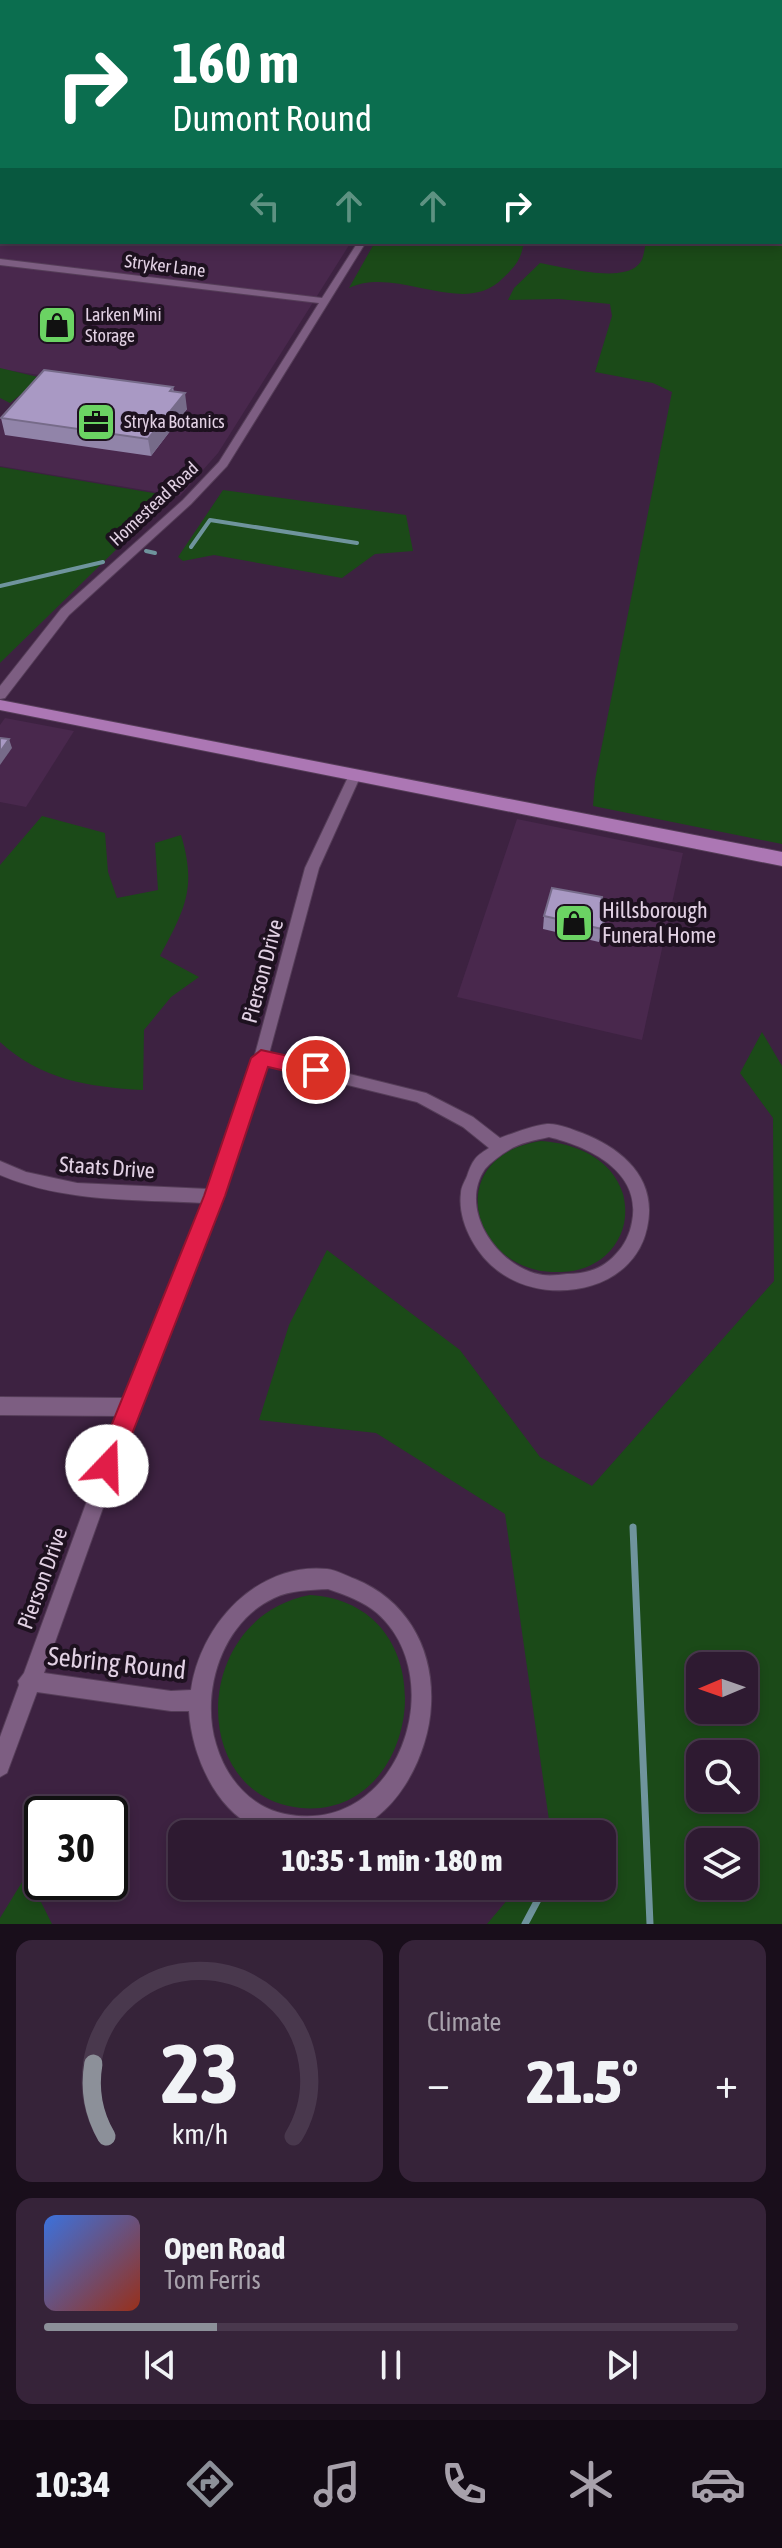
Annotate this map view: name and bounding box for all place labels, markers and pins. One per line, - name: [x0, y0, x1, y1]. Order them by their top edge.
- shop icon: Larken Mini Storage: [36, 304, 78, 346]
- place label: Larken Mini Storage: [85, 304, 162, 346]
- office icon: Stryka Botanics: [75, 401, 117, 443]
- place label: Stryka Botanics: [124, 411, 225, 432]
- place label: Hillsborough Funeral Home: [602, 897, 716, 948]
- shop icon: Hillsborough Funeral Home: [553, 902, 595, 944]
- pin: [282, 1036, 350, 1104]

